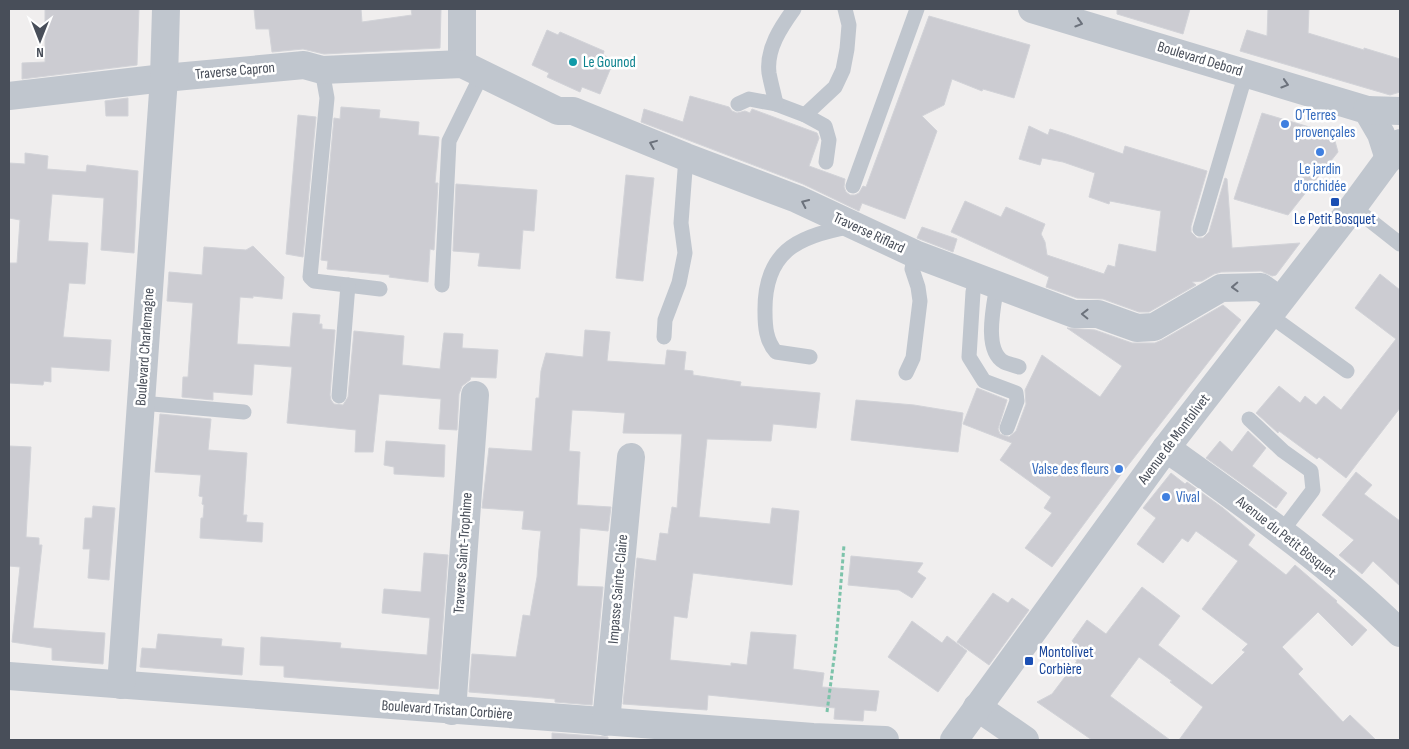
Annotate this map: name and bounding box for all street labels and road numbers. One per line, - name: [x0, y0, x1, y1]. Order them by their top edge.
- street label: Boulevard Debord: [1155, 37, 1245, 81]
- street label: Traverse Capron: [194, 58, 276, 84]
- street label: Traverse Riflard: [830, 208, 908, 258]
- street label: Boulevard Charlemagne: [131, 287, 159, 407]
- street label: Avenue de Montolivet: [1133, 390, 1214, 489]
- street label: Avenue du Petit Bosquet: [1231, 491, 1340, 582]
- street label: Traverse Saint-Trophime: [449, 492, 477, 614]
- street label: Impasse Sainte-Claire: [604, 533, 632, 645]
- street label: Boulevard Tristan Corbière: [381, 696, 513, 724]

